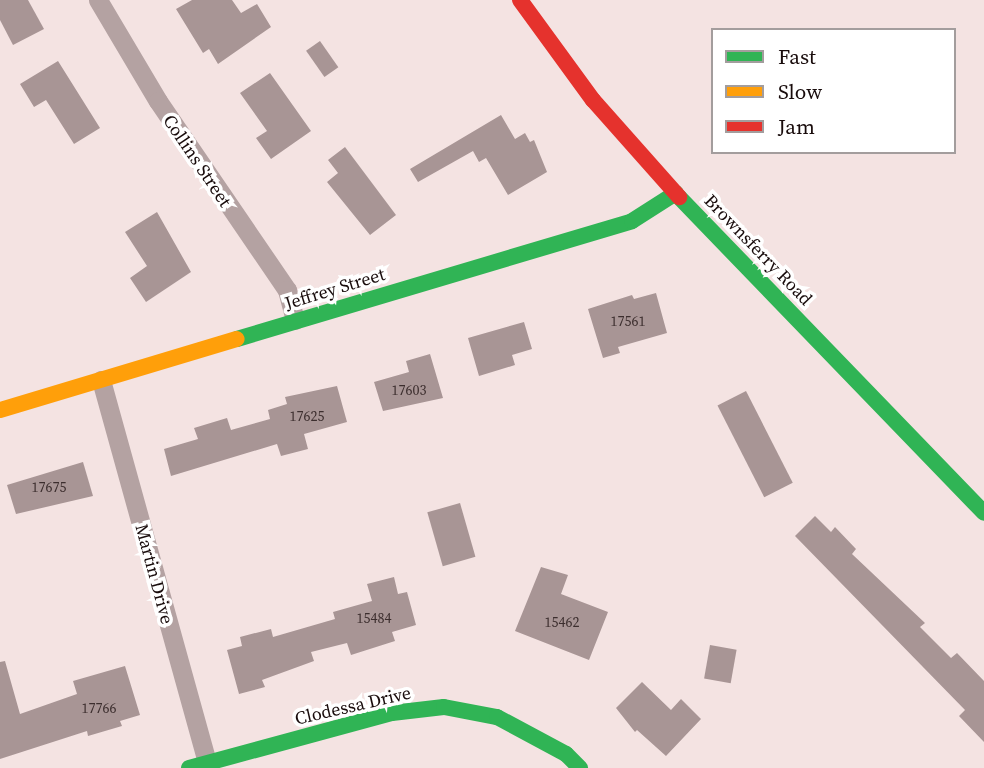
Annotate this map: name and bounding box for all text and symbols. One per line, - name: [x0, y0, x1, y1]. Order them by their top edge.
- legend: [711, 28, 956, 154]
- text: Fast: [778, 42, 816, 71]
- text: Slow: [778, 77, 822, 106]
- street label: Collins Street: [158, 111, 236, 211]
- text: Jam: [778, 112, 815, 141]
- street label: Brownsferry Road: [700, 190, 816, 310]
- street label: Jeffrey Street: [282, 264, 388, 314]
- house number: 17561: [611, 313, 645, 329]
- house number: 17603: [392, 382, 426, 398]
- house number: 17625: [290, 408, 324, 424]
- house number: 17675: [32, 479, 66, 495]
- street label: Martin Drive: [130, 522, 178, 626]
- house number: 15484: [357, 610, 391, 626]
- house number: 15462: [545, 614, 579, 630]
- street label: Clodessa Drive: [293, 682, 413, 730]
- house number: 17766: [82, 700, 116, 716]

